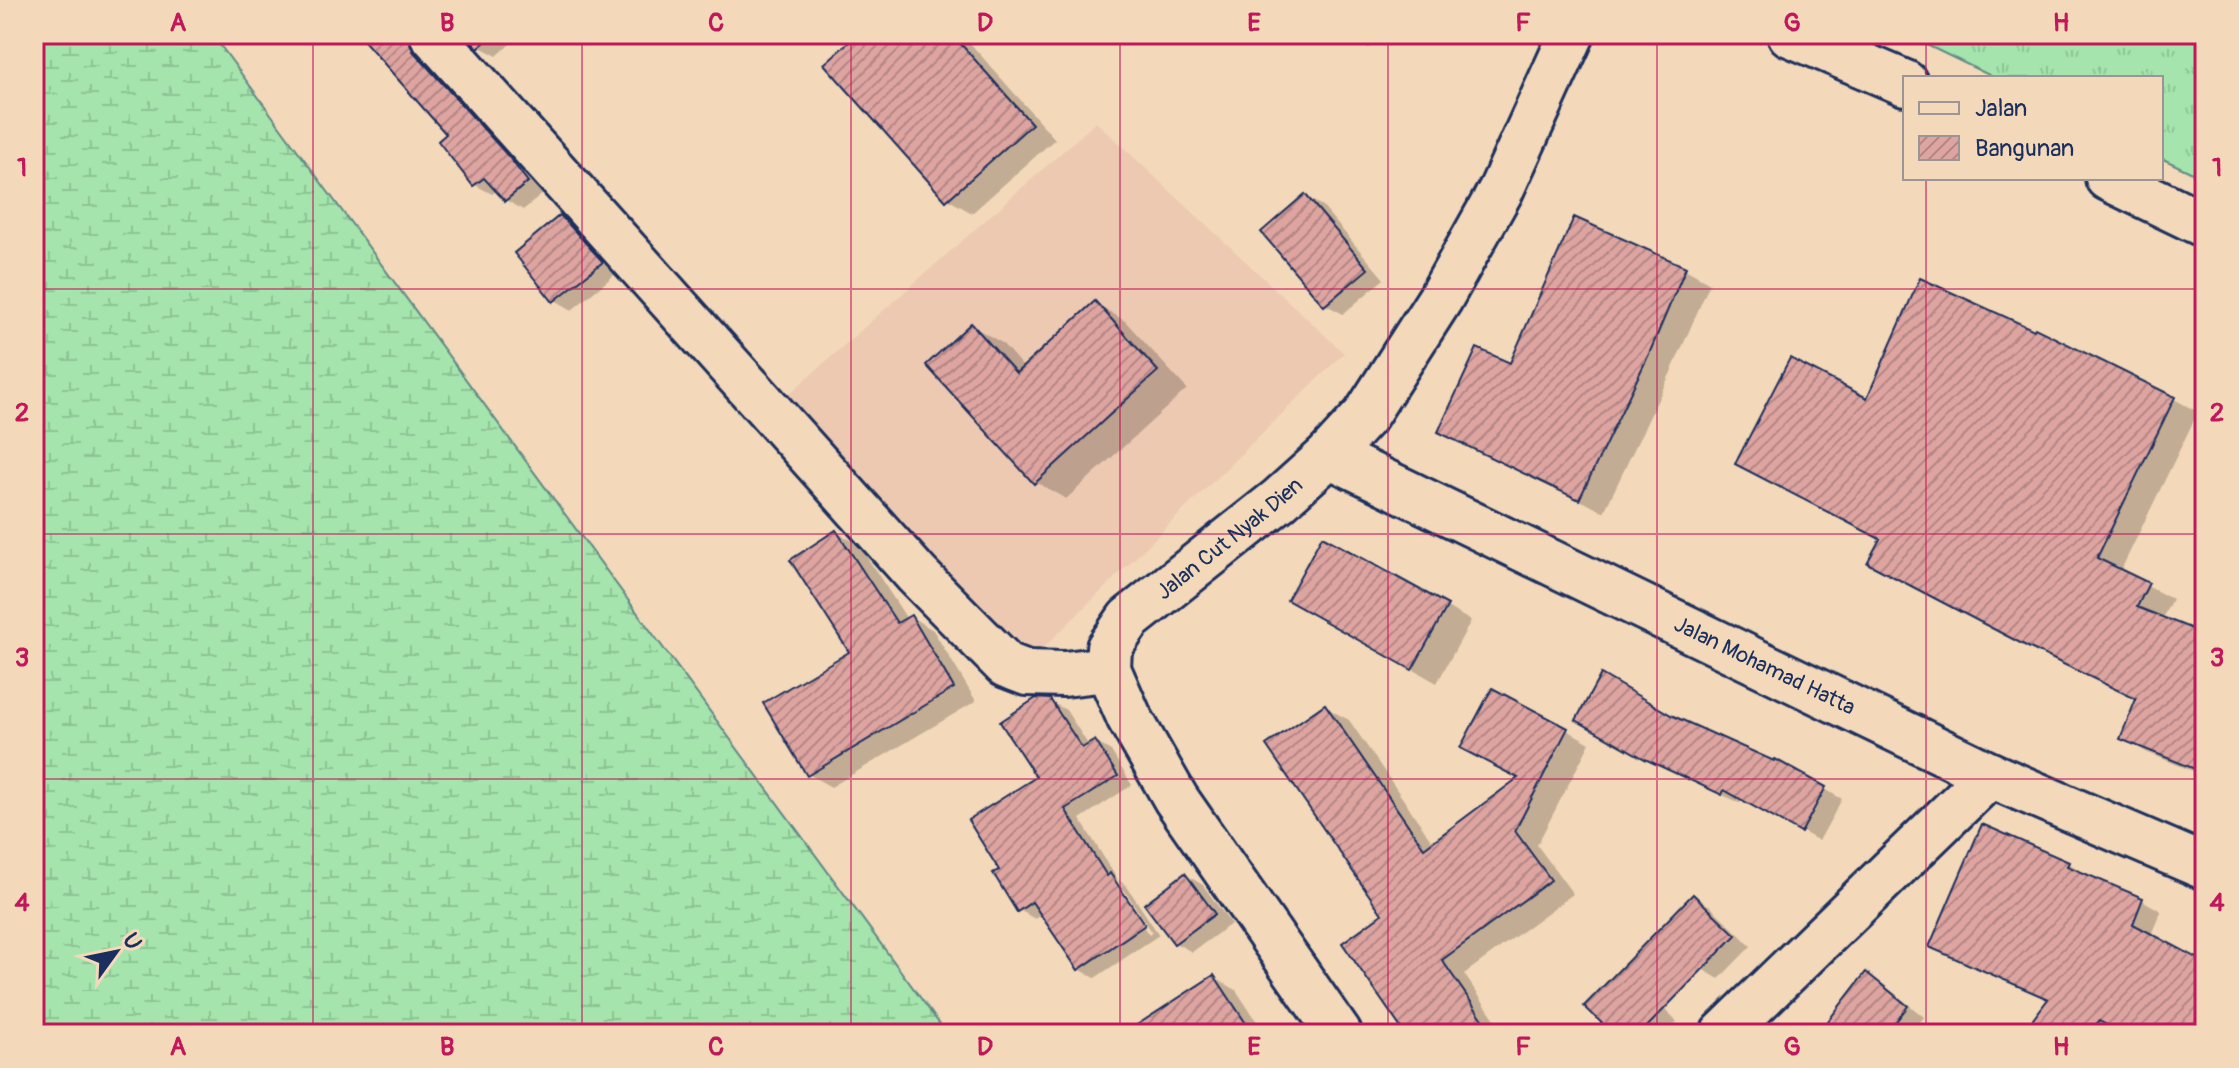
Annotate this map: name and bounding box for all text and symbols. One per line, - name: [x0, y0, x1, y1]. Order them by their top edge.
- text: A: [170, 7, 187, 39]
- text: B: [440, 7, 454, 39]
- text: C: [708, 7, 724, 39]
- text: D: [977, 7, 993, 39]
- text: E: [1247, 7, 1261, 39]
- text: F: [1515, 7, 1531, 39]
- text: G: [1783, 7, 1801, 39]
- text: H: [2053, 7, 2069, 39]
- legend: [1903, 76, 2163, 180]
- text: Jalan: [1975, 94, 2027, 123]
- text: Bangunan: [1975, 134, 2074, 163]
- text: 1: [17, 152, 27, 184]
- text: 1: [2212, 152, 2222, 184]
- text: 2: [15, 397, 29, 429]
- text: 2: [2210, 397, 2224, 429]
- street label: Jalan Cut Nyak Dien: [1151, 471, 1309, 606]
- street label: Jalan Mohamad Hatta: [1669, 610, 1860, 722]
- text: 3: [15, 642, 29, 674]
- text: 3: [2210, 642, 2224, 674]
- text: 4: [14, 887, 30, 919]
- text: 4: [2209, 887, 2225, 919]
- north arrow: [76, 912, 156, 992]
- text: U: [116, 928, 148, 955]
- text: A: [170, 1031, 187, 1063]
- text: B: [440, 1031, 454, 1063]
- text: C: [708, 1031, 724, 1063]
- text: D: [977, 1031, 993, 1063]
- text: E: [1247, 1031, 1261, 1063]
- text: F: [1515, 1031, 1531, 1063]
- text: G: [1783, 1031, 1801, 1063]
- text: H: [2053, 1031, 2069, 1063]

